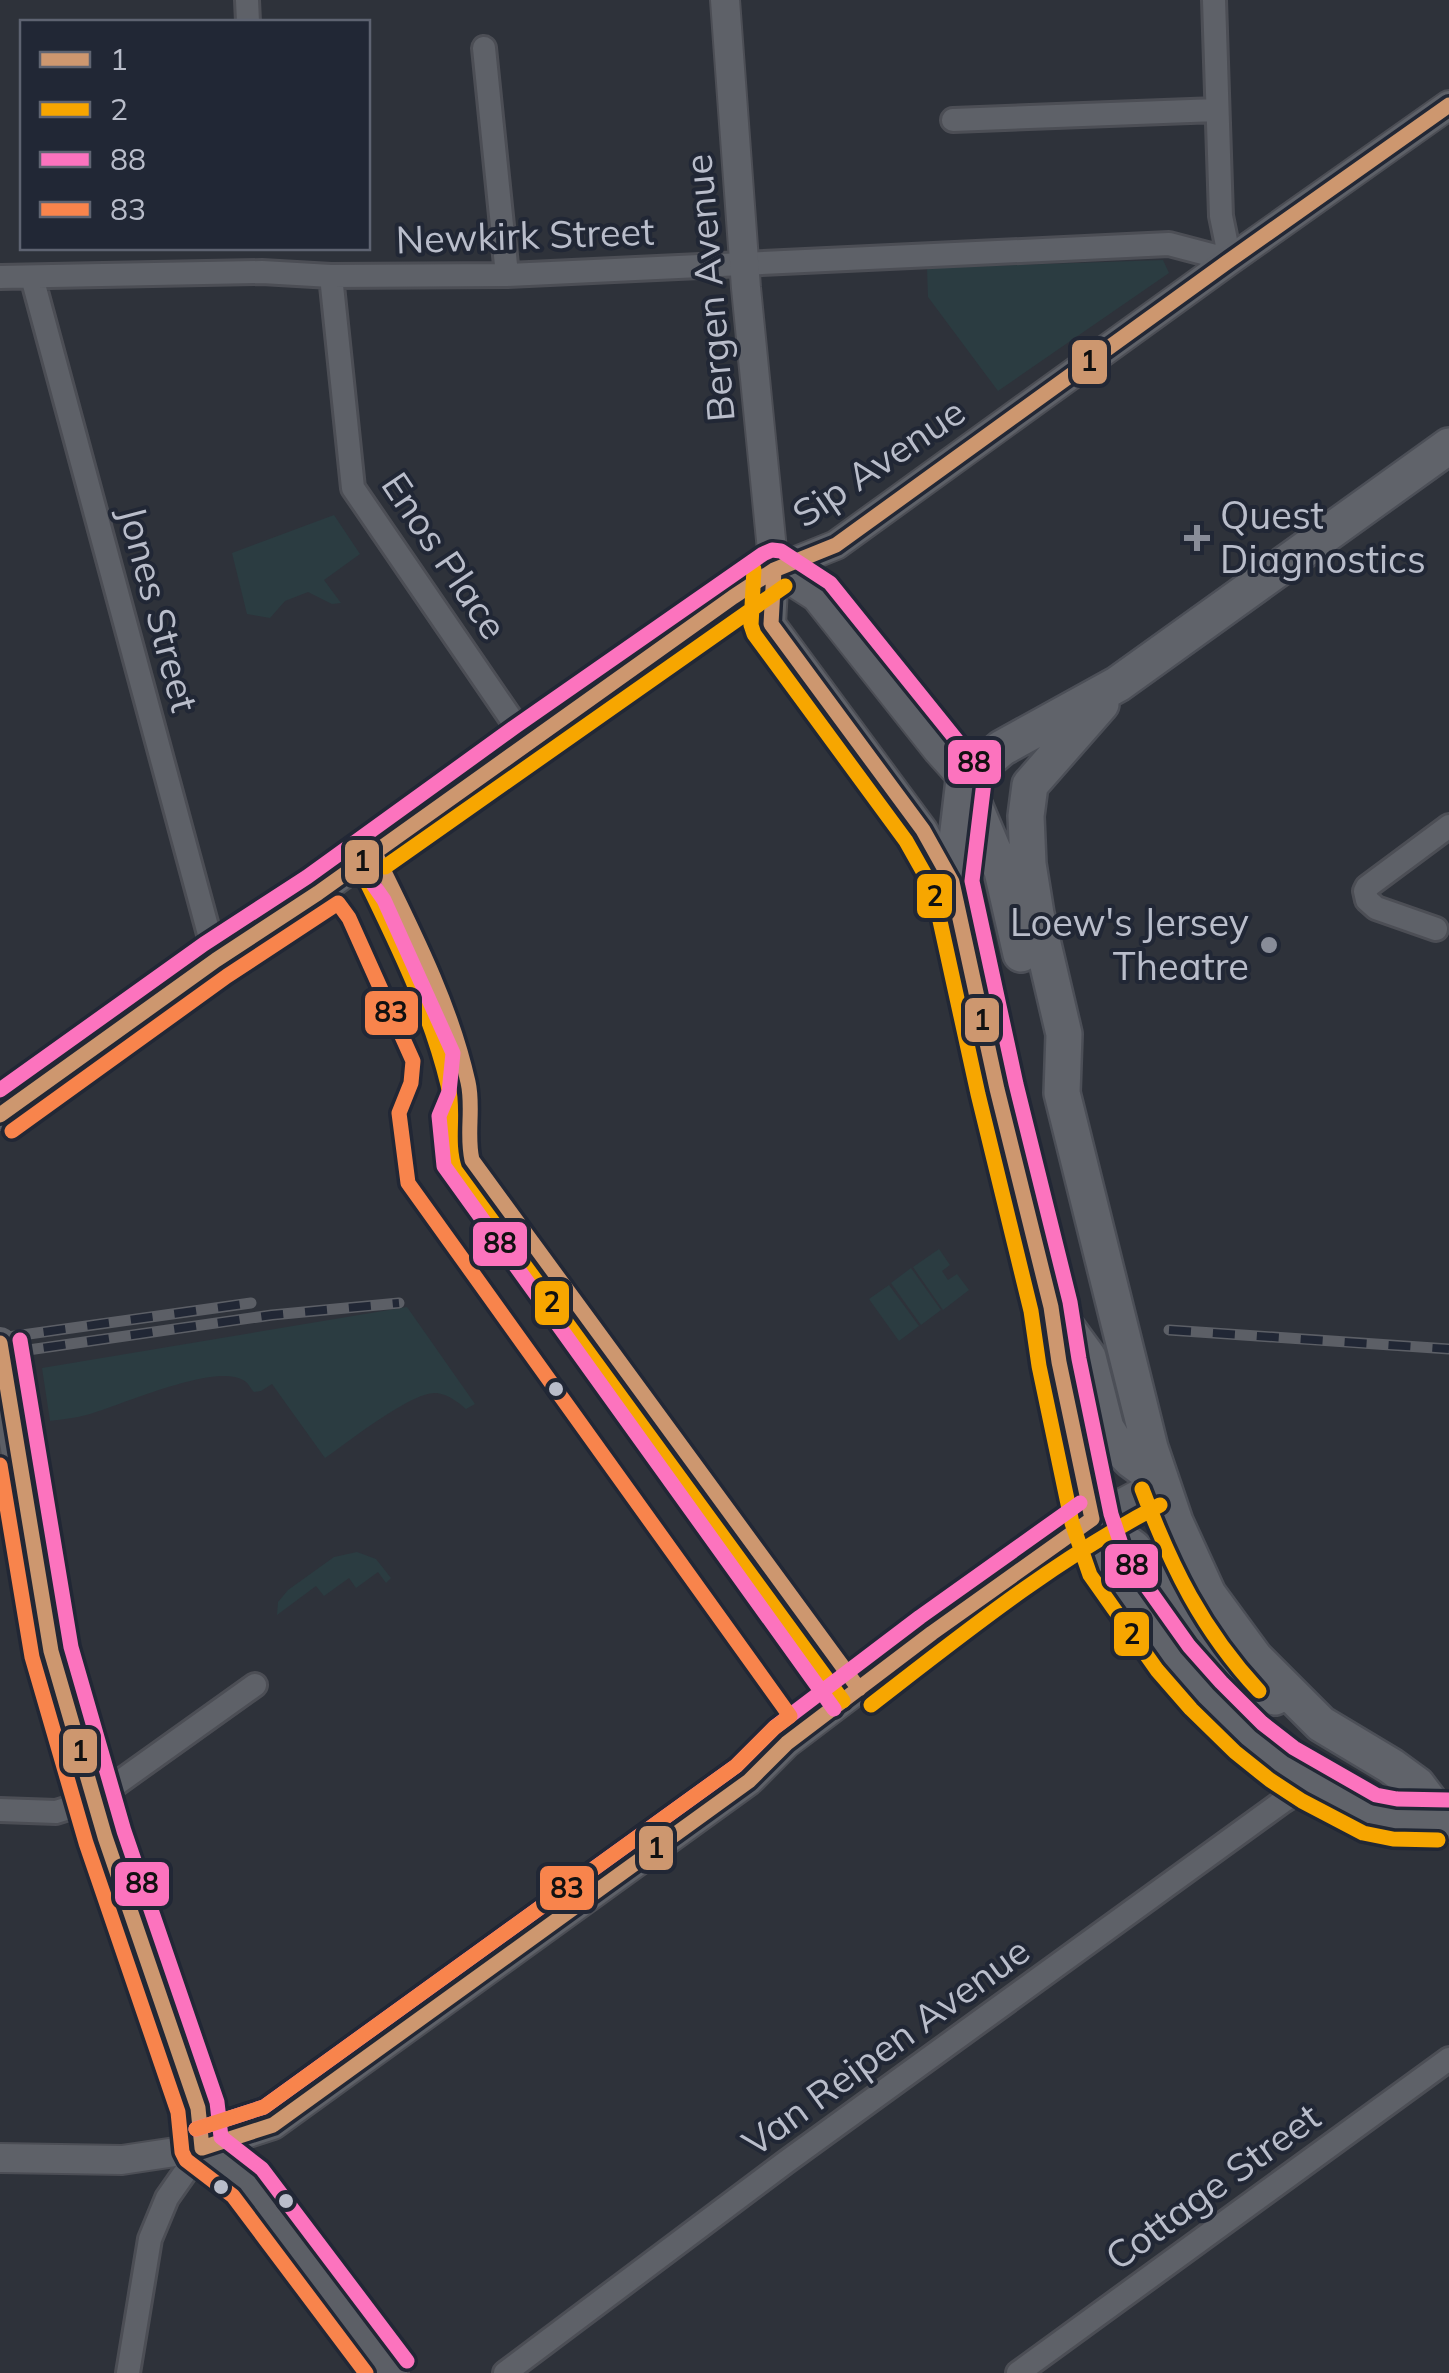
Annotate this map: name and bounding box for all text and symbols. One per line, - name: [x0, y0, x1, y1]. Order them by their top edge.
- legend: [20, 20, 370, 250]
- text: 1: [110, 40, 128, 78]
- text: 2: [110, 90, 128, 128]
- text: 88: [110, 140, 146, 178]
- street label: Bergen Avenue: [673, 152, 745, 424]
- text: 83: [110, 190, 146, 228]
- street label: Newkirk Street: [395, 206, 655, 264]
- line badge: 1: [1070, 338, 1109, 386]
- text: 1: [1081, 343, 1097, 378]
- street label: Sip Avenue: [783, 387, 974, 537]
- street label: Enos Place: [372, 463, 518, 648]
- place label: Quest Diagnostics: [1220, 491, 1426, 583]
- street label: Jones Street: [108, 501, 209, 717]
- marker: Quest Diagnostics: [1184, 525, 1210, 551]
- line badge: 88: [946, 738, 1003, 786]
- text: 88: [957, 744, 991, 779]
- line badge: 1: [343, 838, 381, 886]
- text: 1: [354, 843, 370, 878]
- line badge: 2: [915, 872, 954, 920]
- text: 2: [927, 878, 943, 913]
- place label: Loew's Jersey Theatre: [1010, 898, 1249, 990]
- marker: Loew's Jersey Theatre: [1258, 934, 1280, 956]
- line badge: 83: [363, 989, 420, 1037]
- text: 83: [374, 994, 408, 1029]
- line badge: 1: [963, 996, 1001, 1044]
- text: 1: [974, 1002, 990, 1037]
- line badge: 88: [471, 1220, 529, 1268]
- text: 88: [483, 1225, 517, 1260]
- line badge: 2: [533, 1279, 571, 1327]
- text: 2: [544, 1284, 560, 1319]
- unlabelled marker: [546, 1379, 566, 1399]
- line badge: 88: [1103, 1542, 1160, 1590]
- text: 88: [1115, 1547, 1149, 1582]
- line badge: 2: [1112, 1610, 1151, 1658]
- text: 2: [1124, 1616, 1140, 1651]
- line badge: 1: [61, 1727, 99, 1775]
- text: 1: [72, 1733, 88, 1768]
- line badge: 1: [637, 1824, 675, 1872]
- text: 1: [648, 1830, 664, 1865]
- line badge: 88: [113, 1860, 171, 1908]
- line badge: 83: [538, 1864, 596, 1912]
- text: 88: [125, 1865, 159, 1900]
- text: 83: [550, 1870, 584, 1905]
- street label: Van Reipen Avenue: [733, 1926, 1038, 2166]
- street label: Cottage Street: [1096, 2092, 1329, 2280]
- unlabelled marker: [211, 2177, 231, 2197]
- unlabelled marker: [276, 2191, 296, 2211]

